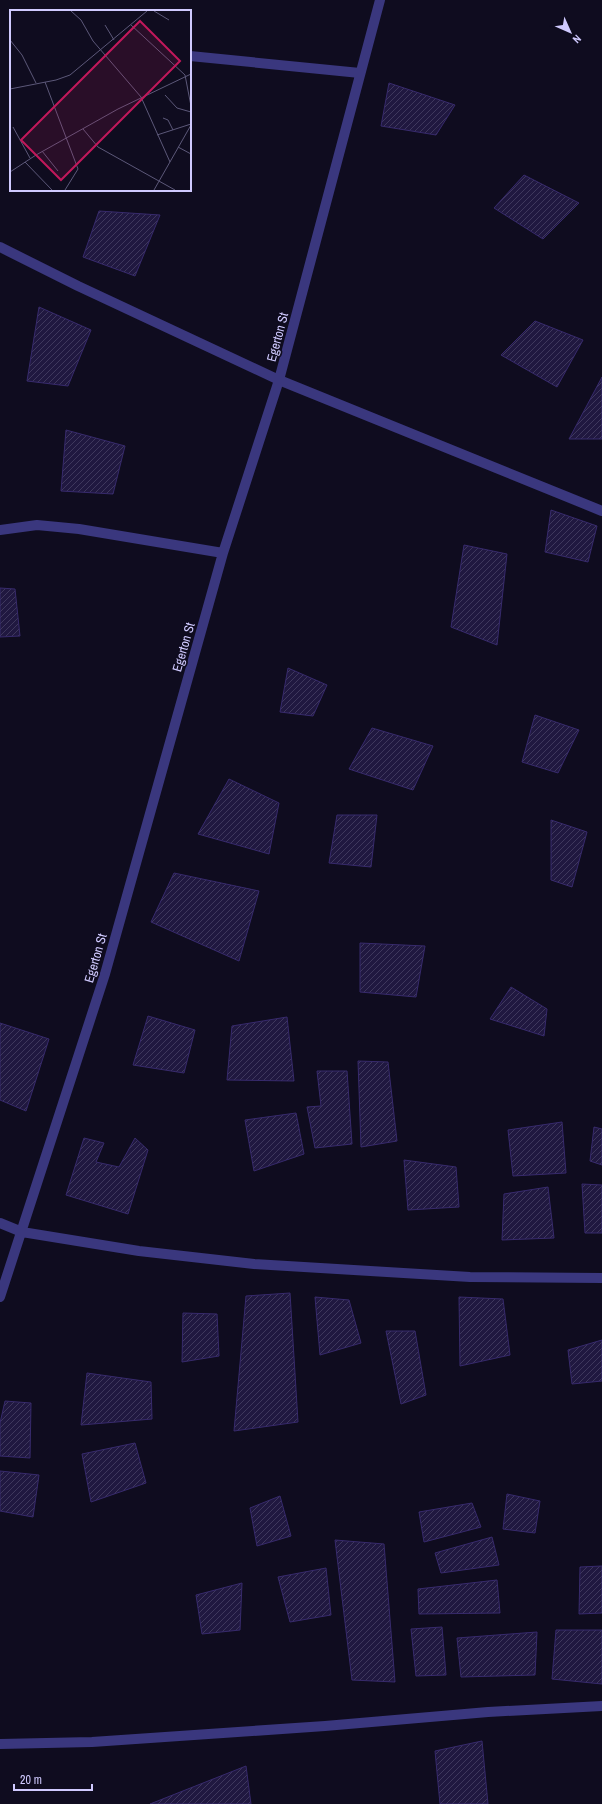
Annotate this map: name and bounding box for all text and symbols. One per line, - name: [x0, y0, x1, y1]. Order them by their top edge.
- inset map: [10, 10, 191, 191]
- north arrow: [550, 12, 590, 52]
- text: N: [570, 32, 584, 46]
- street label: Egerton St: [263, 311, 292, 364]
- street label: Egerton St: [168, 621, 199, 674]
- street label: Egerton St: [80, 932, 111, 985]
- scale bar: [14, 1766, 92, 1792]
- text: 20 m: [20, 1772, 42, 1788]

